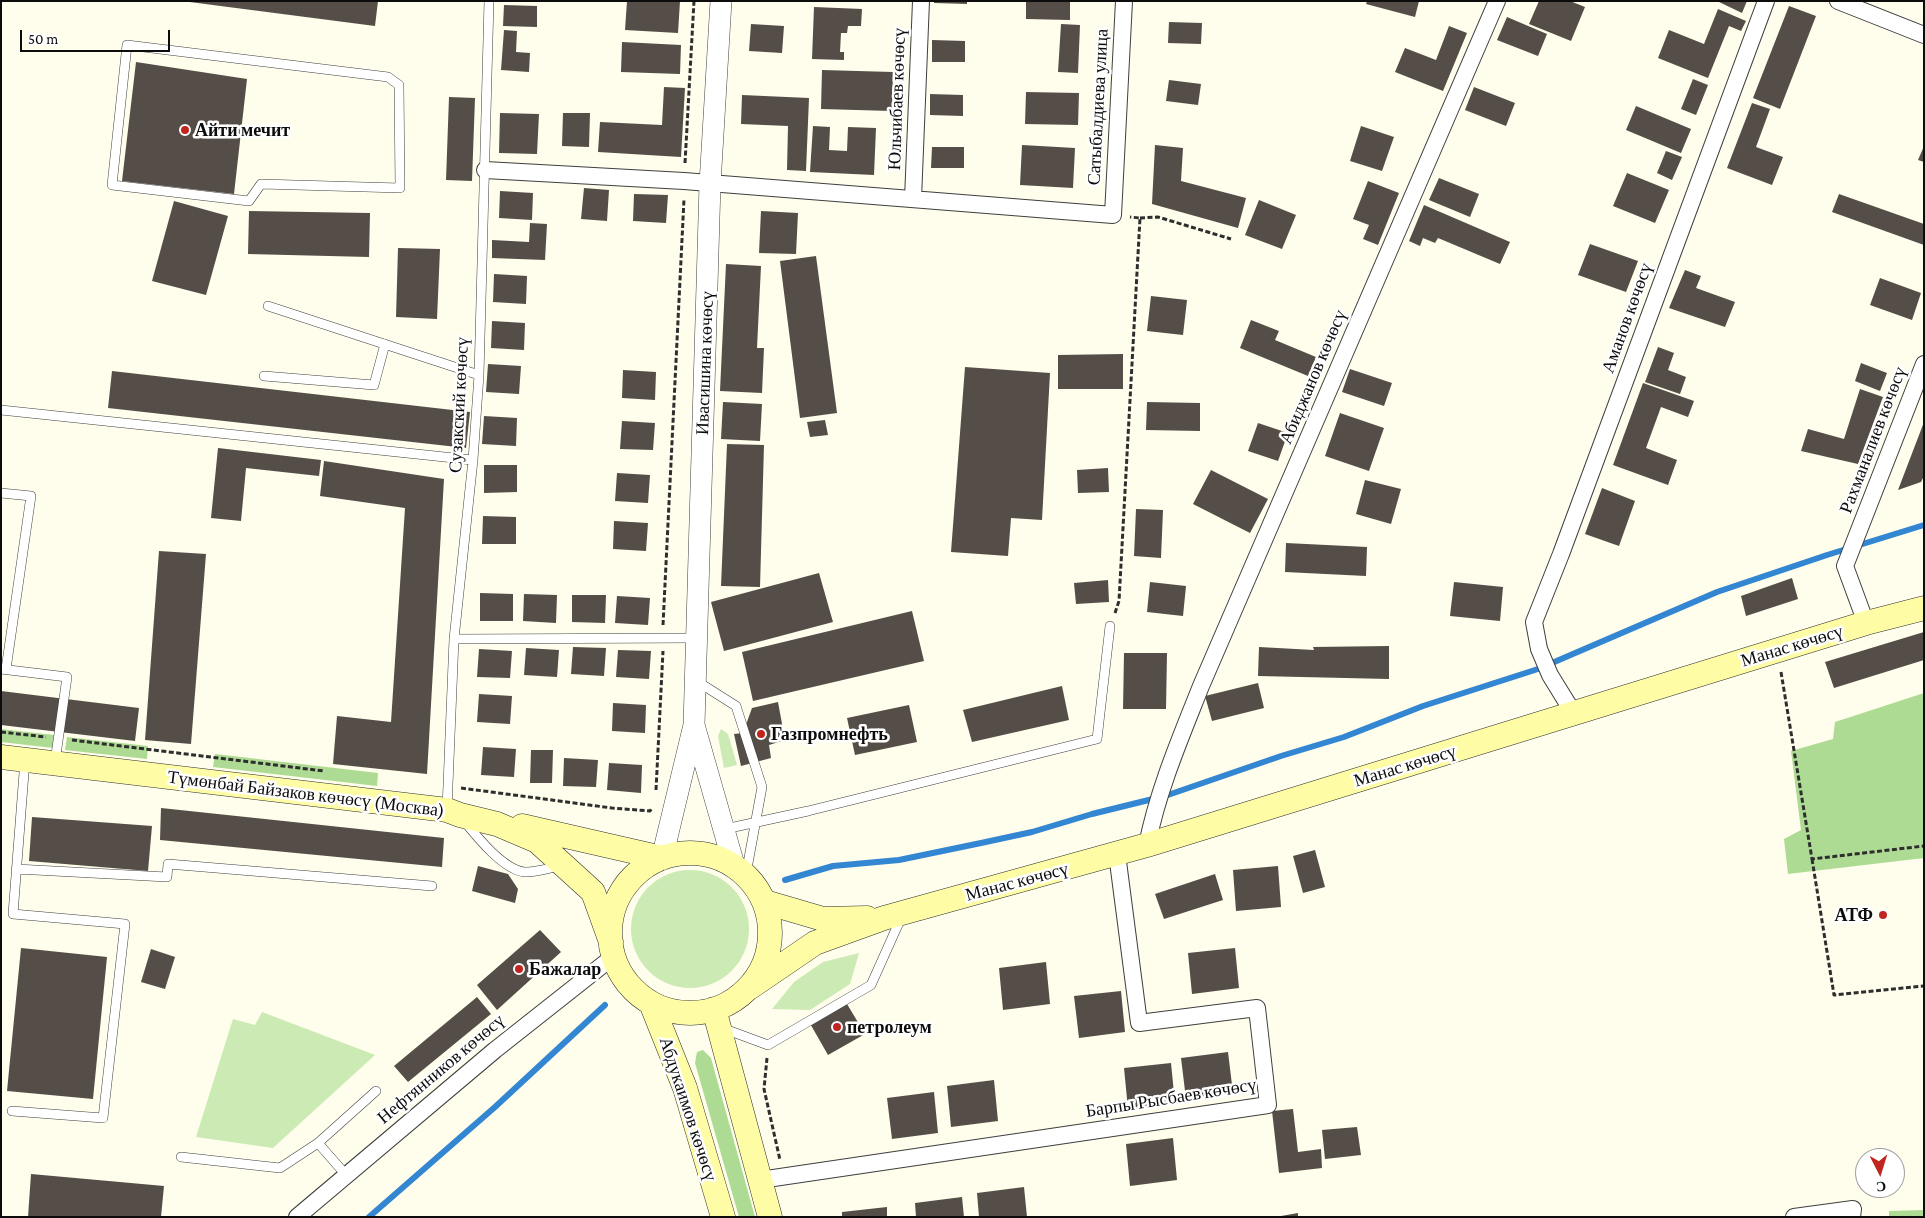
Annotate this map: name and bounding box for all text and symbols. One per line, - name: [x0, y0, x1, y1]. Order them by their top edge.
- scale bar: [22, 20, 172, 52]
- street label: Юльчибаев көчөсү: [884, 27, 910, 171]
- street label: Сатыбалдиева улица: [1083, 28, 1113, 186]
- text: 50 m: [28, 31, 58, 47]
- place label: Айти мечит: [195, 119, 290, 141]
- marker: Айти мечит: [179, 124, 191, 136]
- street label: Аманов көчөсү: [1597, 260, 1657, 376]
- street label: Ивасишина көчөсү: [692, 291, 718, 435]
- street label: Абиджанов көчөсү: [1275, 307, 1351, 447]
- street label: Сузакский көчөсү: [445, 336, 473, 474]
- street label: Рахманалиев көчөсү: [1835, 364, 1911, 516]
- street label: Манас көчөсү: [1738, 620, 1846, 672]
- place label: Газпромнефть: [771, 723, 888, 745]
- marker: Газпромнефть: [755, 728, 767, 740]
- street label: Манас көчөсү: [1351, 740, 1459, 792]
- street label: Түмөнбай Байзаков көчөсү (Москва): [166, 766, 446, 822]
- street label: Манас көчөсү: [963, 858, 1071, 906]
- place label: АТФ: [1835, 904, 1873, 926]
- marker: АТФ: [1877, 909, 1889, 921]
- place label: Бажалар: [529, 958, 601, 980]
- marker: Бажалар: [513, 963, 525, 975]
- street label: Нефтянников көчөсү: [373, 1010, 509, 1128]
- place label: петролеум: [847, 1016, 932, 1038]
- marker: петролеум: [831, 1021, 843, 1033]
- street label: Абдукаимов көчөсү: [655, 1034, 721, 1184]
- street label: Барпы Рысбаев көчөсү: [1084, 1074, 1258, 1122]
- north arrow: [1855, 1148, 1905, 1198]
- text: С: [1875, 1179, 1887, 1195]

